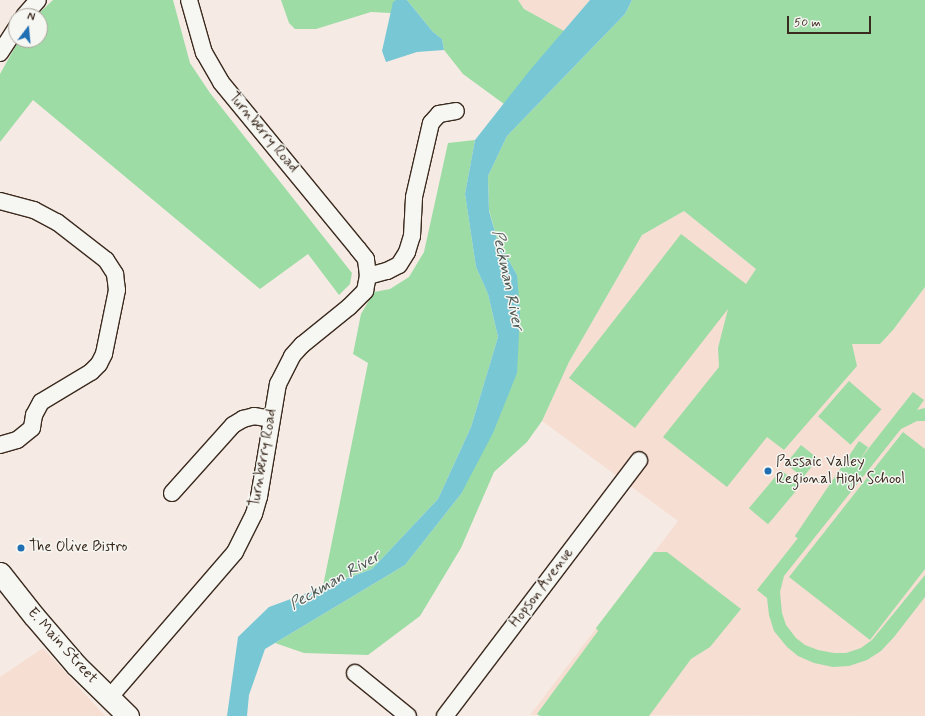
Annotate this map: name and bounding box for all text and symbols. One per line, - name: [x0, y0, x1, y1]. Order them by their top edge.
- north arrow: [8, 8, 48, 48]
- scale bar: [789, 8, 873, 34]
- text: N: [26, 10, 36, 25]
- text: 50 m: [794, 15, 821, 31]
- street label: Turnberry Road: [224, 89, 302, 177]
- water label: Peckman River: [487, 229, 527, 331]
- street label: Turnberry Road: [247, 408, 281, 508]
- place label: Passaic Valley Regional High School: [776, 453, 906, 488]
- marker: Passaic Valley Regional High School: [763, 466, 773, 476]
- place label: The Olive Bistro: [29, 539, 128, 557]
- marker: The Olive Bistro: [16, 543, 26, 553]
- street label: Hopson Avenue: [507, 545, 577, 631]
- water label: Peckman River: [287, 548, 383, 614]
- street label: E. Main Street: [23, 604, 101, 688]

